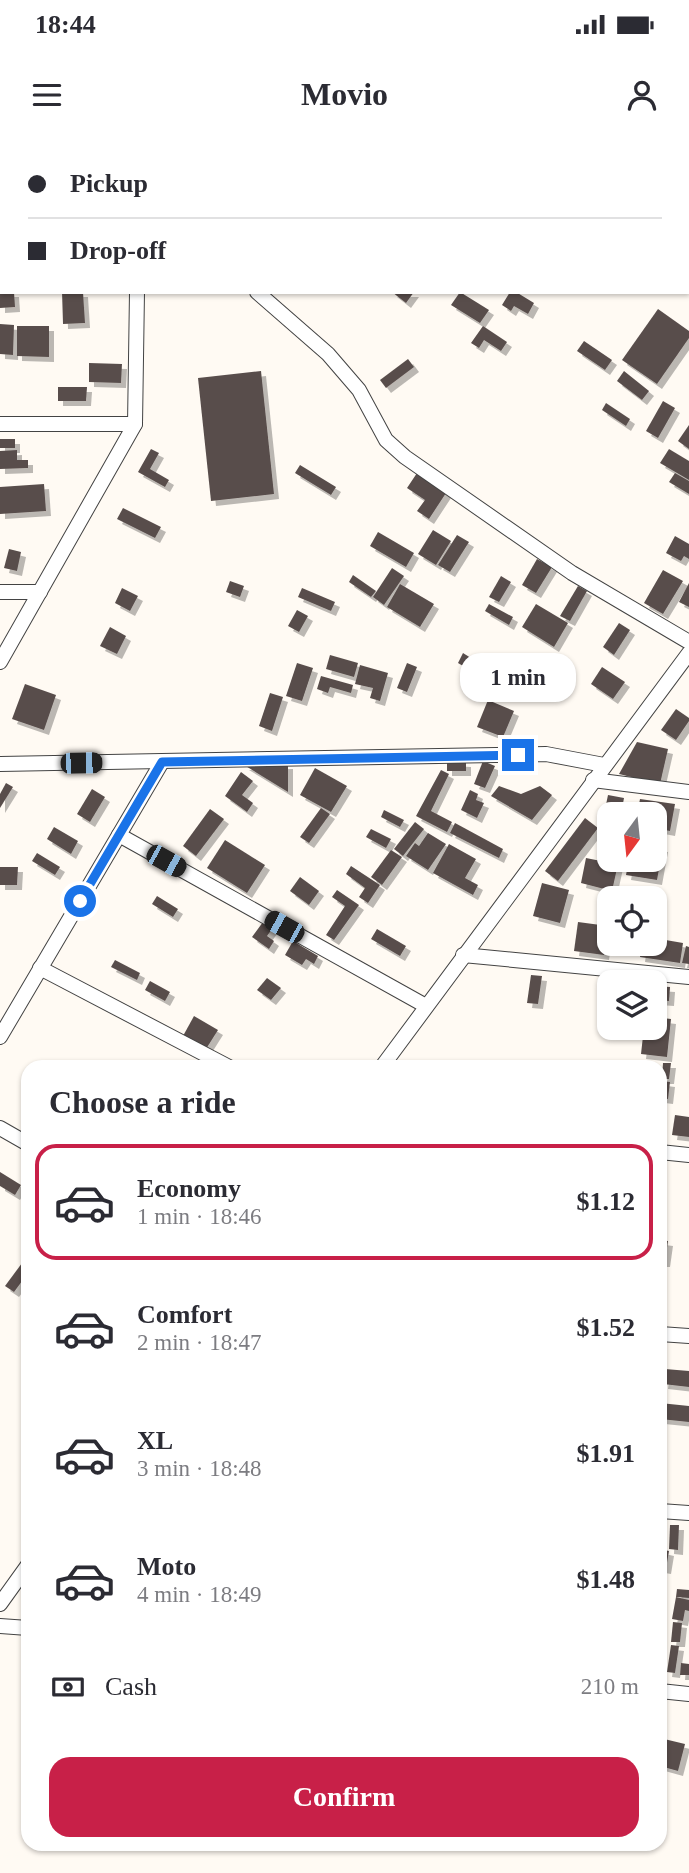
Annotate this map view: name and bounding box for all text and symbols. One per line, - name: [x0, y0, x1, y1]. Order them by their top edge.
- text: 18:44: [35, 10, 96, 39]
- icon: menu: [28, 76, 66, 114]
- text: Movio: [301, 76, 388, 112]
- icon: person: [623, 76, 661, 114]
- text: Pickup: [70, 169, 148, 198]
- text: Drop-off: [70, 236, 166, 265]
- callout: 1 min: [460, 654, 576, 702]
- text: 1 min: [490, 665, 546, 690]
- route end: [502, 739, 534, 771]
- car: [60, 752, 103, 774]
- north arrow: [597, 802, 667, 872]
- map controls: [597, 802, 667, 1040]
- car: [143, 842, 190, 880]
- route start: [64, 885, 96, 917]
- button: locate: [597, 886, 667, 956]
- car: [261, 908, 308, 946]
- button: layers: [597, 970, 667, 1040]
- text: Choose a ride: [49, 1084, 236, 1120]
- icon: car: [53, 1171, 116, 1234]
- text: Economy: [137, 1174, 241, 1203]
- text: $1.12: [577, 1187, 635, 1216]
- text: 1 min · 18:46: [137, 1204, 262, 1229]
- icon: car: [53, 1297, 116, 1360]
- text: Comfort: [137, 1300, 232, 1329]
- text: $1.52: [577, 1313, 635, 1342]
- text: 2 min · 18:47: [137, 1330, 262, 1355]
- icon: car: [53, 1423, 116, 1486]
- text: XL: [137, 1426, 173, 1455]
- text: $1.91: [577, 1439, 635, 1468]
- text: 3 min · 18:48: [137, 1456, 262, 1481]
- icon: car: [53, 1549, 116, 1612]
- text: Moto: [137, 1552, 196, 1581]
- text: $1.48: [577, 1565, 635, 1594]
- text: 4 min · 18:49: [137, 1582, 262, 1607]
- icon: cash: [49, 1668, 87, 1706]
- text: Cash: [105, 1672, 157, 1701]
- text: 210 m: [581, 1674, 639, 1699]
- button: Confirm: [49, 1757, 639, 1837]

